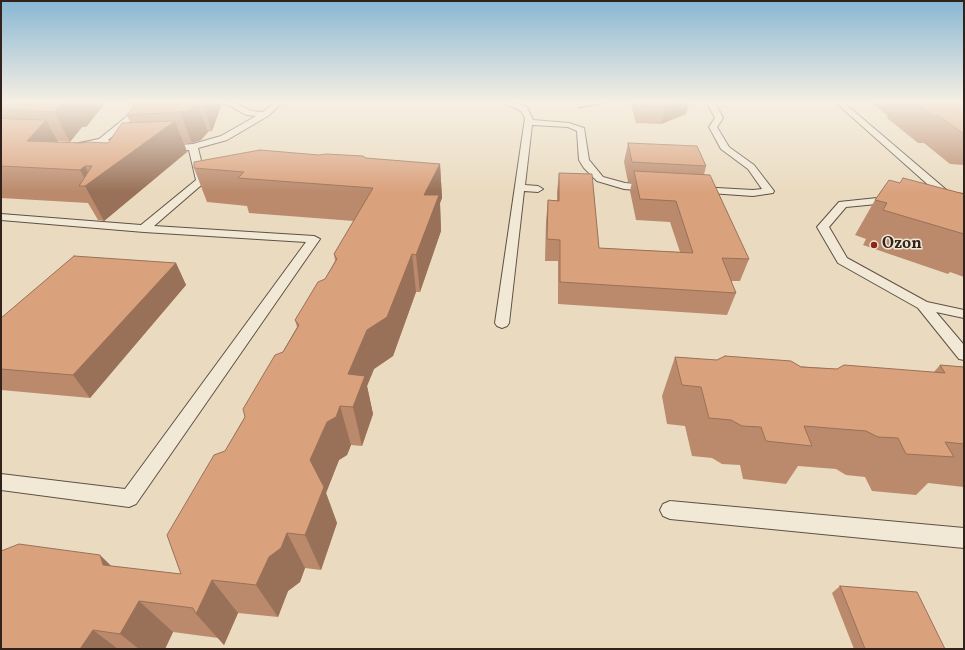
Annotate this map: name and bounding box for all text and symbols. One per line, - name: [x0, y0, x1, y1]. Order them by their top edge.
- place label: Ozon: [882, 235, 922, 255]
- marker: Ozon: [869, 240, 879, 250]

